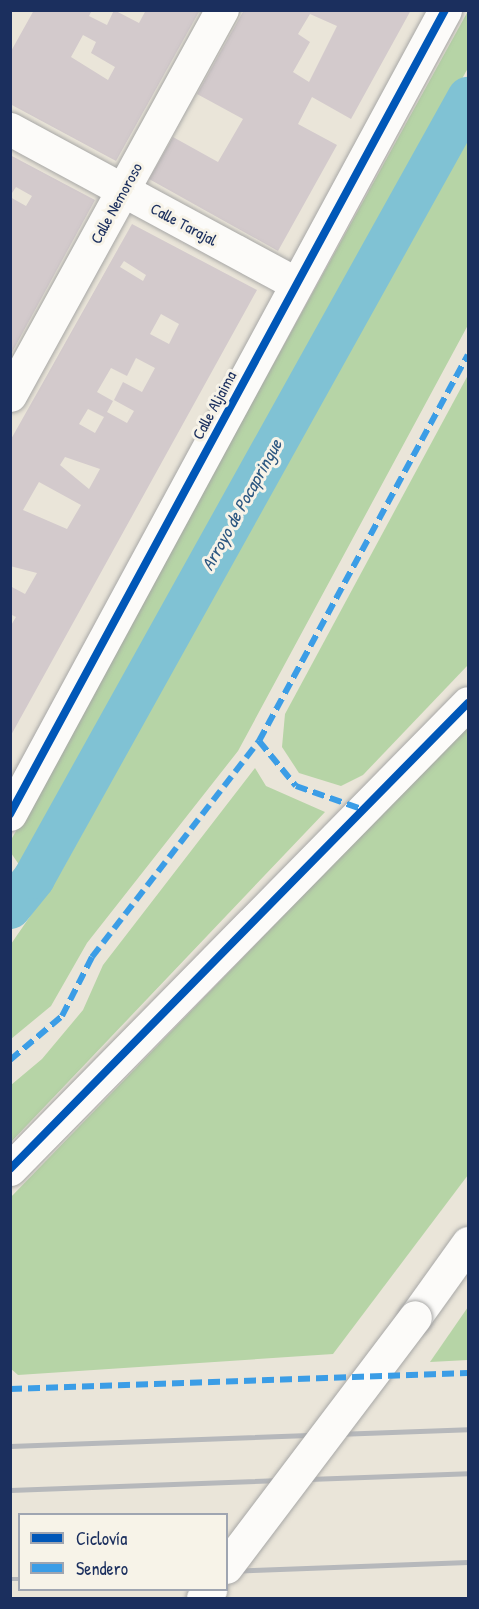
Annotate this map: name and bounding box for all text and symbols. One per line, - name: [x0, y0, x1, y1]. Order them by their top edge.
- street label: Calle Nemoroso: [86, 159, 146, 247]
- street label: Calle Tarajal: [148, 199, 220, 249]
- street label: Calle Aljaima: [188, 367, 240, 443]
- water label: Arroyo de Pocapringue: [197, 436, 287, 574]
- legend: [18, 1513, 228, 1591]
- text: Ciclovía: [76, 1526, 127, 1551]
- text: Sendero: [76, 1556, 128, 1581]

